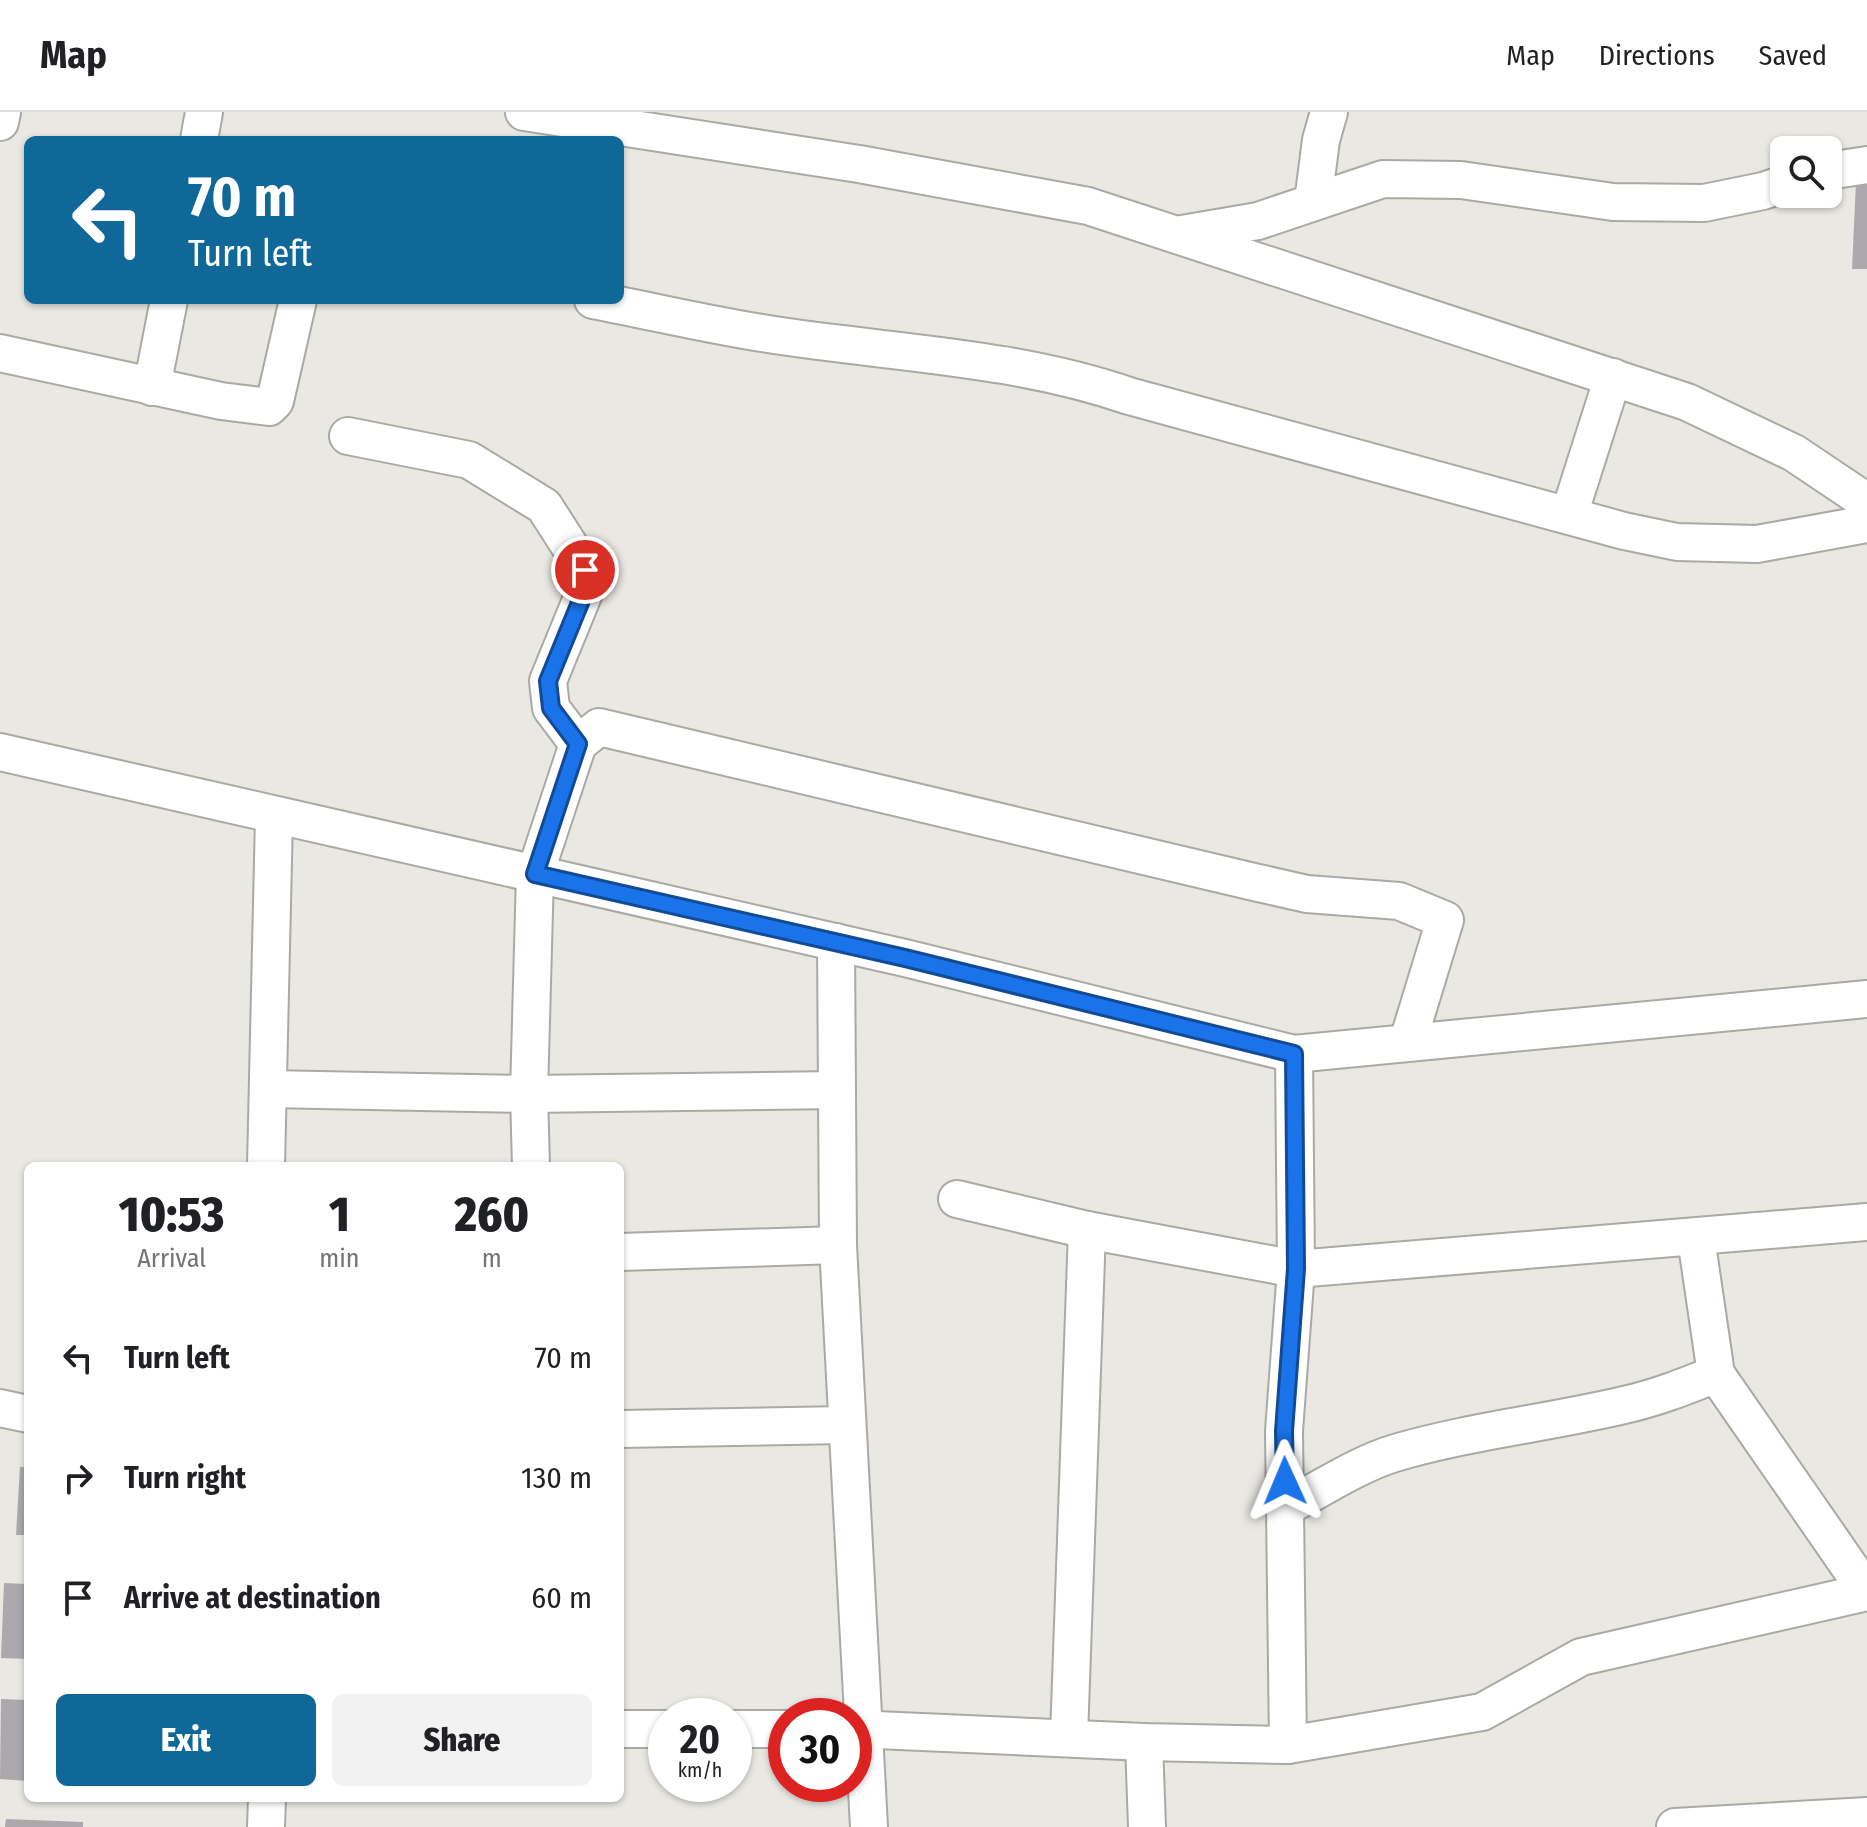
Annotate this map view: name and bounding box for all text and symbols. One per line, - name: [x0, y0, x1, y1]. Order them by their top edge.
- text: Map: [40, 32, 107, 78]
- text: Map: [1506, 39, 1555, 72]
- text: Directions: [1599, 39, 1715, 72]
- text: Saved: [1759, 39, 1827, 72]
- map controls: [1770, 136, 1842, 208]
- button: search: [1770, 136, 1842, 208]
- text: 70 m: [188, 164, 296, 231]
- icon: left: [56, 168, 160, 272]
- text: Turn left: [188, 232, 312, 276]
- pin: [551, 536, 619, 604]
- icon: arrive: [563, 548, 607, 592]
- text: 10:53: [119, 1186, 224, 1244]
- text: 1: [329, 1186, 350, 1244]
- text: 260: [454, 1186, 529, 1244]
- text: Arrival: [137, 1243, 206, 1274]
- text: min: [319, 1243, 360, 1274]
- text: m: [482, 1243, 502, 1274]
- icon: left: [56, 1336, 100, 1380]
- text: Turn left: [124, 1340, 230, 1376]
- text: 70 m: [534, 1340, 592, 1376]
- position arrow: [1243, 1439, 1327, 1523]
- icon: right: [56, 1456, 100, 1500]
- text: Turn right: [124, 1460, 246, 1496]
- text: 130 m: [521, 1460, 592, 1496]
- icon: arrive: [56, 1576, 100, 1620]
- text: Arrive at destination: [124, 1580, 381, 1616]
- text: 60 m: [531, 1580, 592, 1616]
- button: Exit: [56, 1694, 316, 1786]
- button: Share: [332, 1694, 592, 1786]
- speed limit sign: 30: [768, 1698, 872, 1802]
- text: 20: [680, 1716, 720, 1764]
- text: km/h: [678, 1758, 722, 1782]

